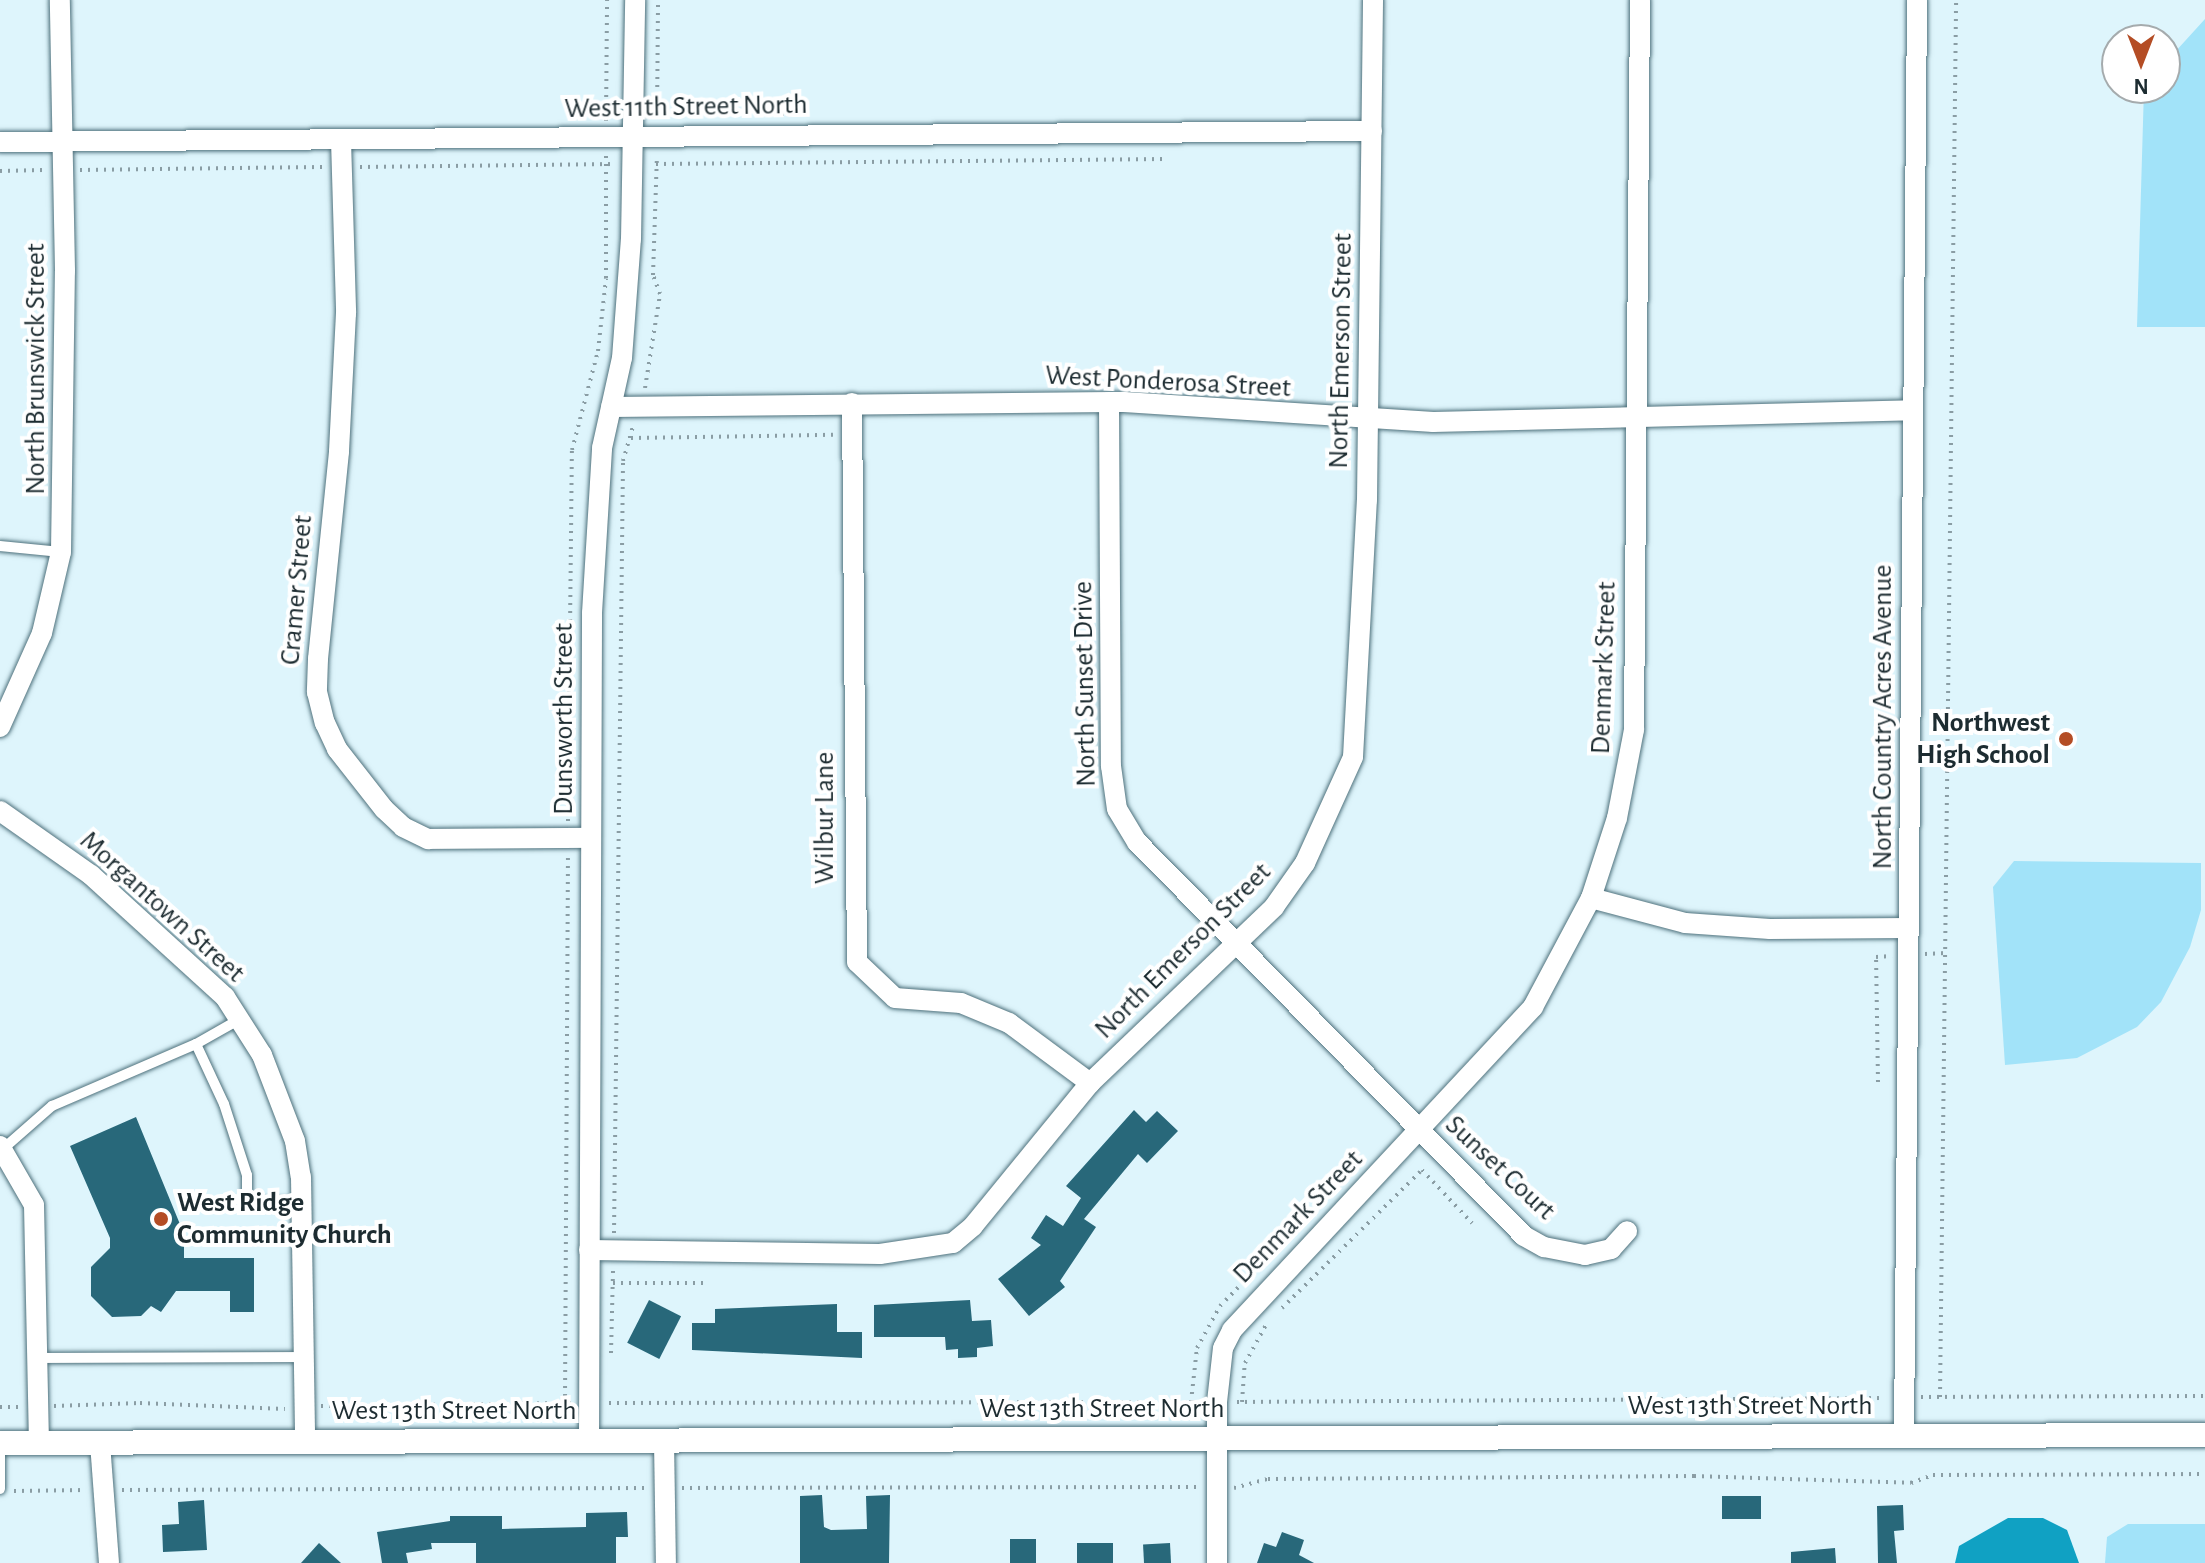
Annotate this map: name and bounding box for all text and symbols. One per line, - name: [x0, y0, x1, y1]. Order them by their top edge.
- north arrow: [2101, 24, 2181, 104]
- text: N: [2133, 75, 2149, 97]
- street label: West 11th Street North: [564, 88, 808, 126]
- street label: North Emerson Street: [1322, 233, 1360, 469]
- street label: North Brunswick Street: [19, 243, 53, 495]
- street label: West Ponderosa Street: [1044, 359, 1292, 405]
- street label: Cramer Street: [274, 514, 320, 666]
- street label: North Country Acres Avenue: [1866, 564, 1900, 870]
- street label: North Sunset Drive: [1066, 581, 1104, 787]
- street label: Denmark Street: [1584, 581, 1624, 755]
- street label: Dunsworth Street: [547, 623, 581, 815]
- place label: Northwest High School: [1916, 706, 2050, 772]
- marker: Northwest High School: [2057, 730, 2075, 748]
- street label: Wilbur Lane: [808, 752, 842, 884]
- street label: Morgantown Street: [73, 824, 251, 990]
- street label: North Emerson Street: [1088, 856, 1278, 1046]
- street label: Sunset Court: [1438, 1109, 1562, 1227]
- street label: Denmark Street: [1226, 1143, 1370, 1291]
- place label: West Ridge Community Church: [177, 1186, 392, 1252]
- marker: West Ridge Community Church: [152, 1210, 170, 1228]
- street label: West 13th Street North: [1628, 1389, 1872, 1423]
- street label: West 13th Street North: [980, 1392, 1224, 1426]
- street label: West 13th Street North: [332, 1394, 576, 1428]

